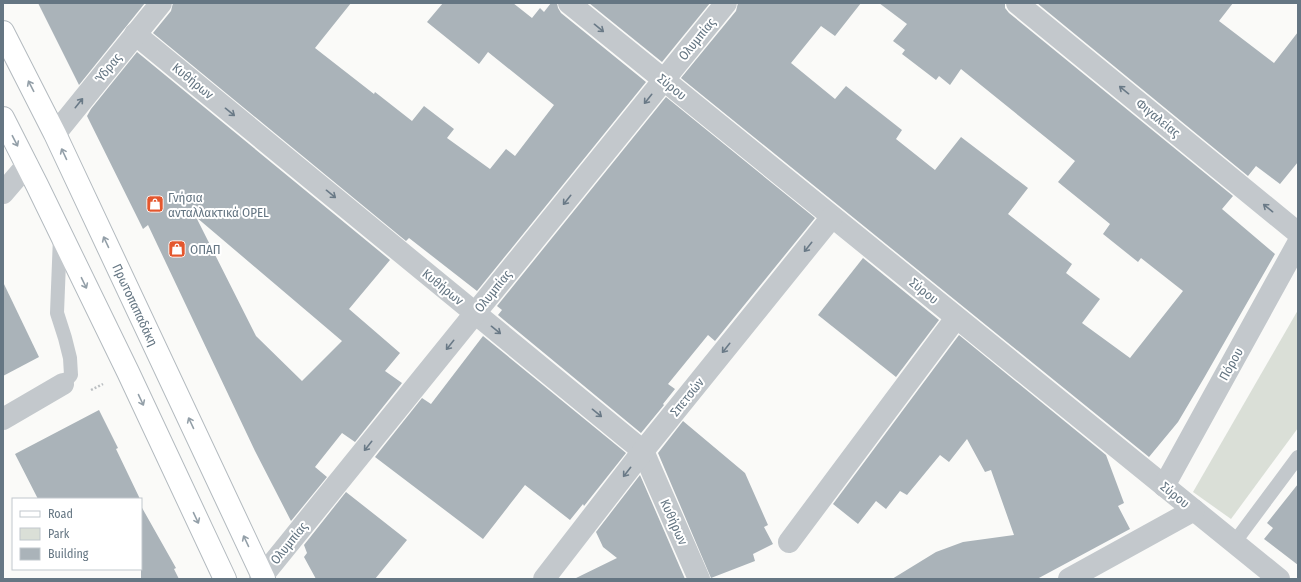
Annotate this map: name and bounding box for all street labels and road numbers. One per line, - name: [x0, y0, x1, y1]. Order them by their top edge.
- street label: Ολυμπίας: [675, 15, 719, 63]
- street label: Ύδρας: [92, 50, 125, 86]
- street label: Κυθήρων: [169, 60, 217, 102]
- street label: Σύρου: [655, 71, 689, 103]
- street label: Φιγαλείας: [1133, 96, 1183, 141]
- street label: Πρωτοπαπαδάκη: [109, 261, 161, 349]
- street label: Κυθήρων: [419, 266, 467, 308]
- street label: Ολυμπίας: [471, 267, 515, 315]
- street label: Σύρου: [907, 275, 941, 307]
- street label: Πόρου: [1216, 345, 1246, 383]
- street label: Σπετσών: [667, 375, 707, 419]
- street label: Σύρου: [1158, 479, 1192, 511]
- street label: Κυθήρων: [657, 497, 691, 548]
- street label: Ολυμπίας: [267, 519, 311, 567]

